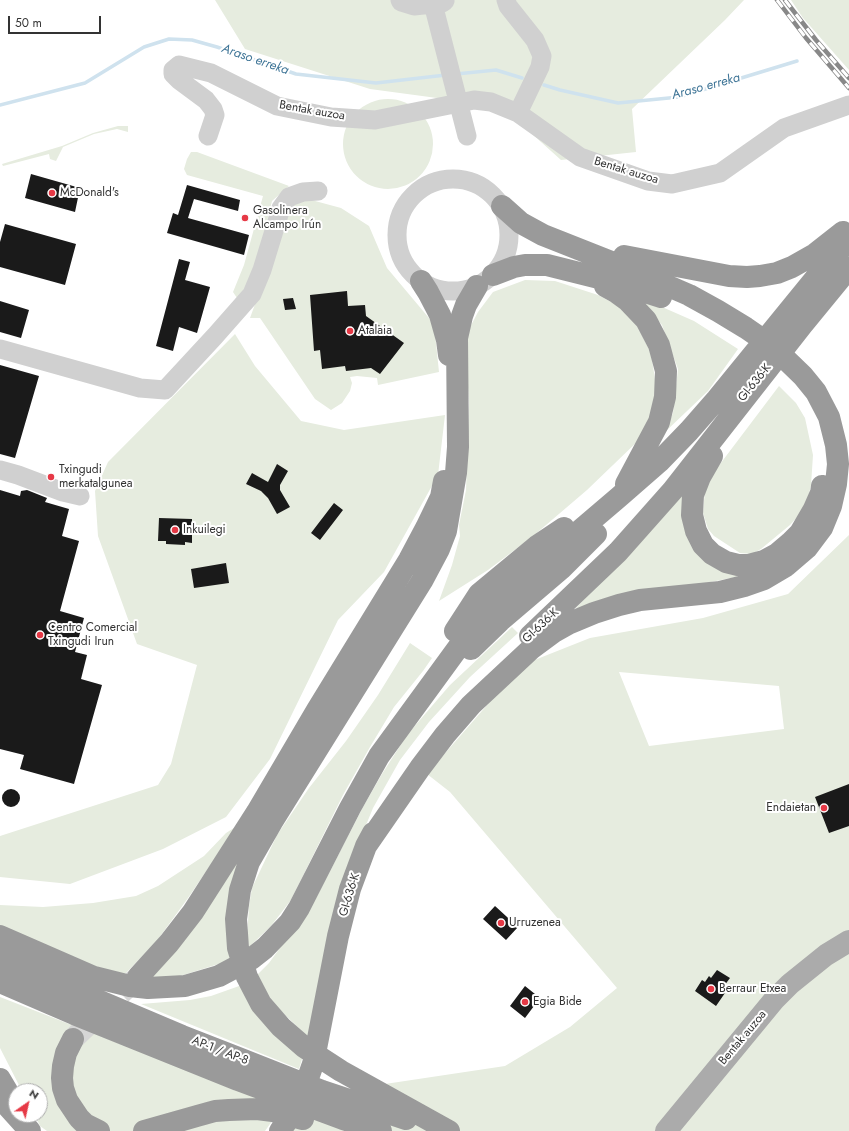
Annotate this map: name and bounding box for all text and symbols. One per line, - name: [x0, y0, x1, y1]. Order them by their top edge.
- scale bar: [10, 8, 103, 34]
- text: 50 m: [15, 14, 42, 32]
- water label: Araso erreka: [219, 41, 291, 79]
- water label: Araso erreka: [670, 70, 742, 104]
- street label: Bentak auzoa: [278, 98, 346, 124]
- street label: Bentak auzoa: [592, 154, 660, 188]
- place label: McDonald's: [60, 186, 119, 200]
- marker: McDonald's: [47, 188, 57, 198]
- place label: Gasolinera Alcampo Irún: [253, 204, 321, 232]
- marker: Gasolinera Alcampo Irún: [240, 213, 250, 223]
- place label: Atalaia: [358, 324, 392, 338]
- marker: Atalaia: [345, 326, 355, 336]
- street label: GI-636-K: [735, 361, 775, 405]
- place label: Txingudi merkatalgunea: [59, 463, 133, 491]
- marker: Txingudi merkatalgunea: [46, 472, 56, 482]
- place label: Inkuilegi: [183, 523, 226, 537]
- marker: Inkuilegi: [170, 525, 180, 535]
- street label: GI-636-K: [520, 606, 562, 646]
- place label: Centro Comercial Txingudi Irun: [48, 621, 137, 649]
- marker: Centro Comercial Txingudi Irun: [35, 630, 45, 640]
- place label: Endaietan: [766, 801, 816, 815]
- marker: Endaietan: [819, 803, 829, 813]
- street label: GI-636-K: [337, 872, 363, 918]
- place label: Urruzenea: [509, 916, 561, 930]
- marker: Urruzenea: [496, 918, 506, 928]
- place label: Berraur Etxea: [719, 982, 786, 996]
- marker: Berraur Etxea: [706, 984, 716, 994]
- place label: Egia Bide: [533, 995, 582, 1009]
- marker: Egia Bide: [520, 997, 530, 1007]
- street label: Bentak auzoa: [716, 1008, 770, 1068]
- street label: AP-1 / AP-8: [190, 1034, 250, 1068]
- north arrow: [8, 1083, 48, 1123]
- text: N: [26, 1085, 42, 1103]

